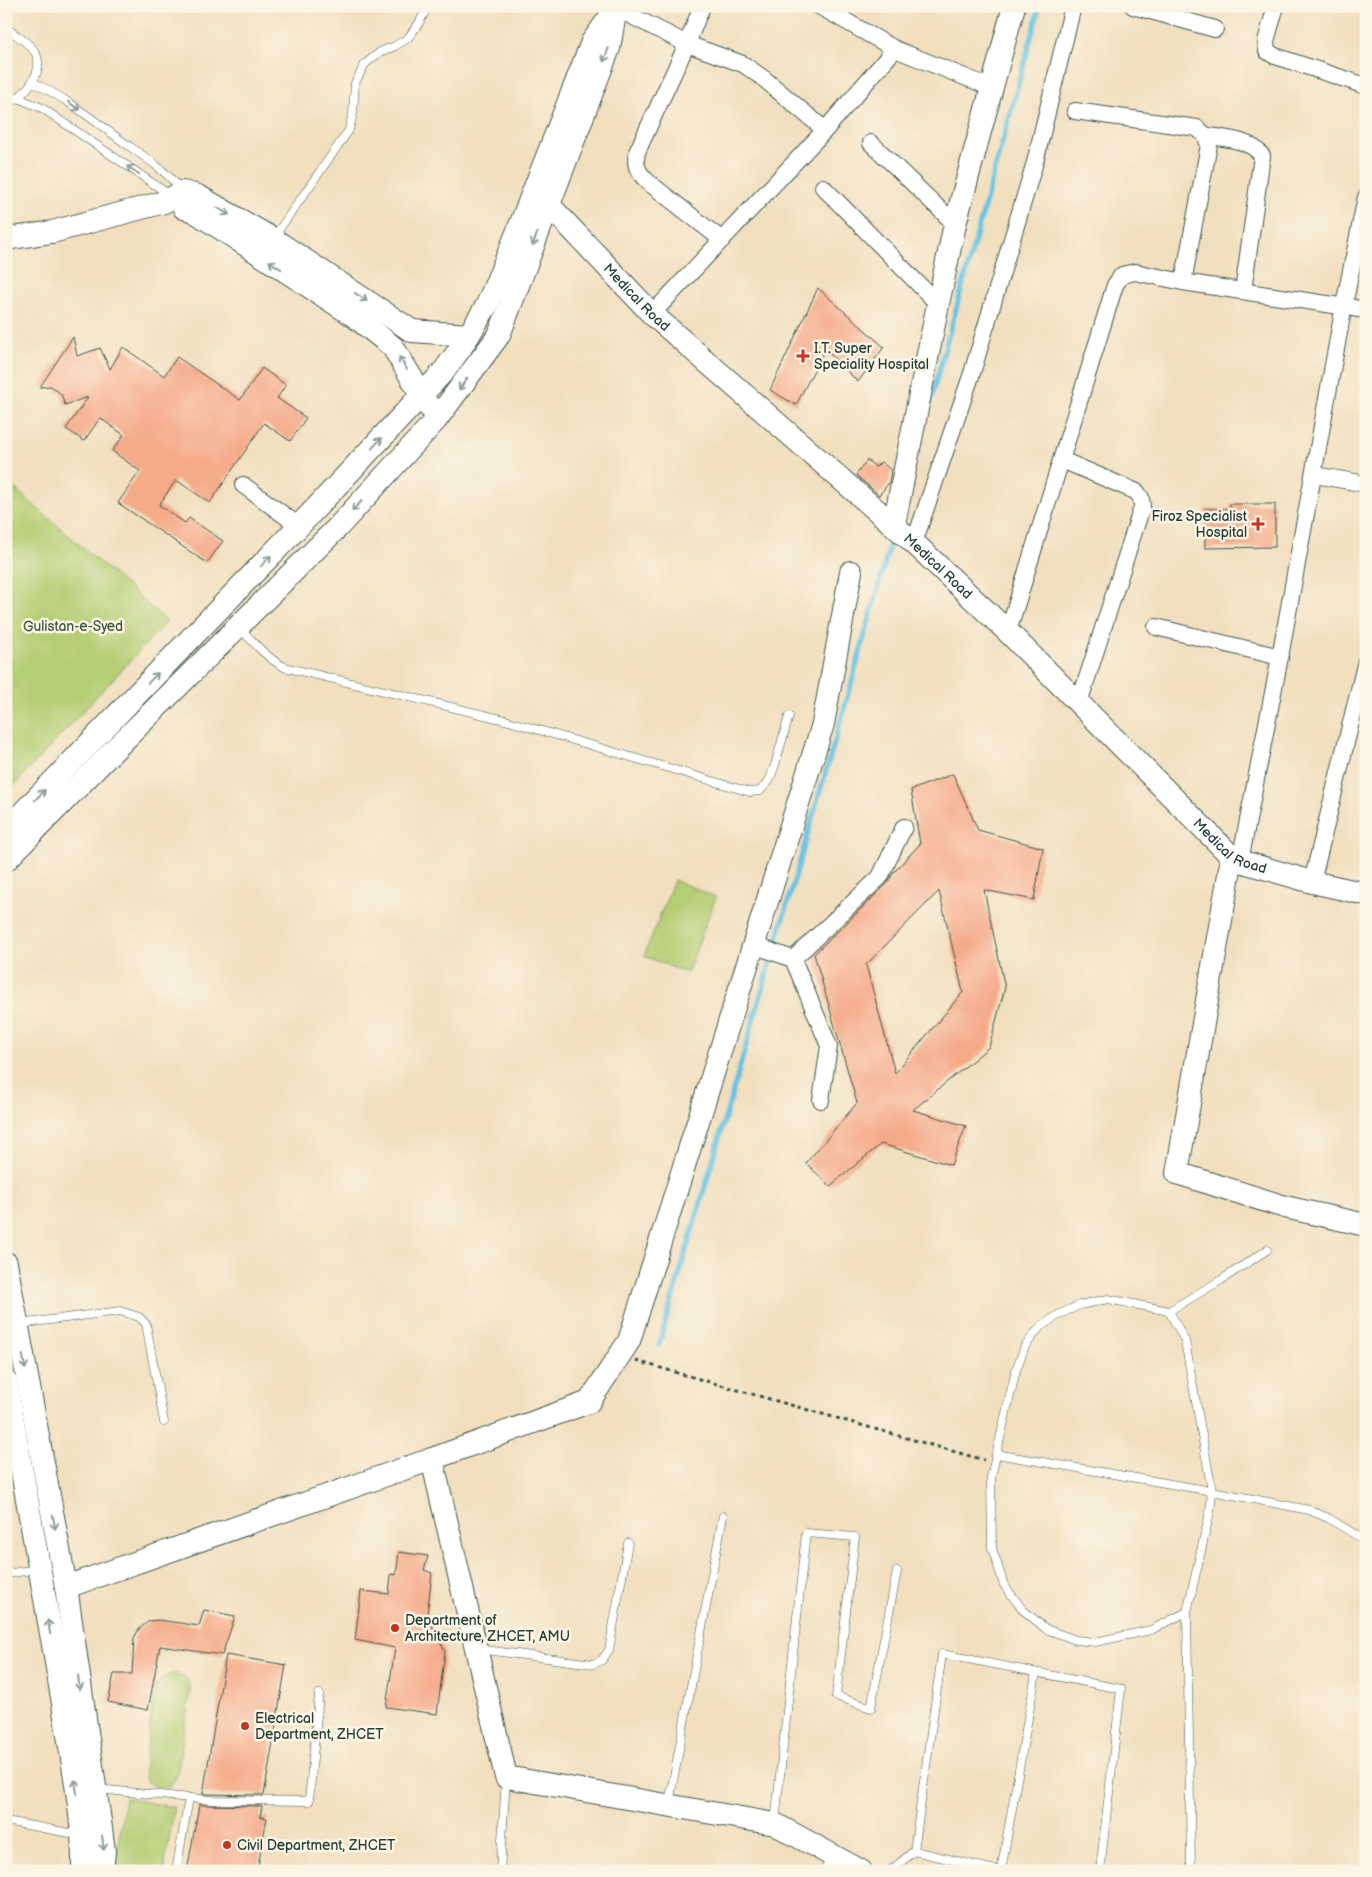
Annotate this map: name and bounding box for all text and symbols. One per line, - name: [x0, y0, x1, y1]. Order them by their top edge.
- one-way arrow: [601, 47, 611, 62]
- one-way arrow: [67, 101, 80, 112]
- one-way arrow: [126, 165, 140, 175]
- one-way arrow: [216, 207, 230, 217]
- one-way arrow: [530, 231, 539, 247]
- one-way arrow: [269, 260, 283, 270]
- street label: Medical Road: [600, 260, 674, 334]
- one-way arrow: [354, 292, 368, 303]
- place label: I.T. Super Speciality Hospital: [814, 340, 929, 373]
- marker: I.T. Super Speciality Hospital: [796, 349, 810, 363]
- one-way arrow: [397, 357, 407, 371]
- one-way arrow: [458, 377, 468, 391]
- one-way arrow: [371, 436, 383, 449]
- one-way arrow: [351, 500, 363, 513]
- place label: Firoz Specialist Hospital: [1151, 508, 1248, 541]
- marker: Firoz Specialist Hospital: [1251, 517, 1265, 531]
- street label: Medical Road: [900, 530, 976, 602]
- one-way arrow: [260, 555, 272, 567]
- park label: Gulistan-e-Syed: [23, 618, 123, 635]
- one-way arrow: [147, 673, 159, 685]
- one-way arrow: [34, 789, 47, 801]
- street label: Medical Road: [1190, 815, 1269, 877]
- one-way arrow: [20, 1354, 30, 1370]
- one-way arrow: [49, 1514, 59, 1530]
- place label: Department of Architecture, ZHCET, AMU: [405, 1612, 570, 1645]
- one-way arrow: [44, 1620, 54, 1636]
- marker: Department of Architecture, ZHCET, AMU: [389, 1622, 401, 1634]
- one-way arrow: [74, 1674, 84, 1690]
- place label: Electrical Department, ZHCET: [255, 1710, 384, 1743]
- marker: Electrical Department, ZHCET: [239, 1720, 251, 1732]
- one-way arrow: [71, 1780, 81, 1796]
- one-way arrow: [98, 1835, 108, 1851]
- place label: Civil Department, ZHCET: [237, 1837, 396, 1854]
- marker: Civil Department, ZHCET: [221, 1839, 233, 1851]

